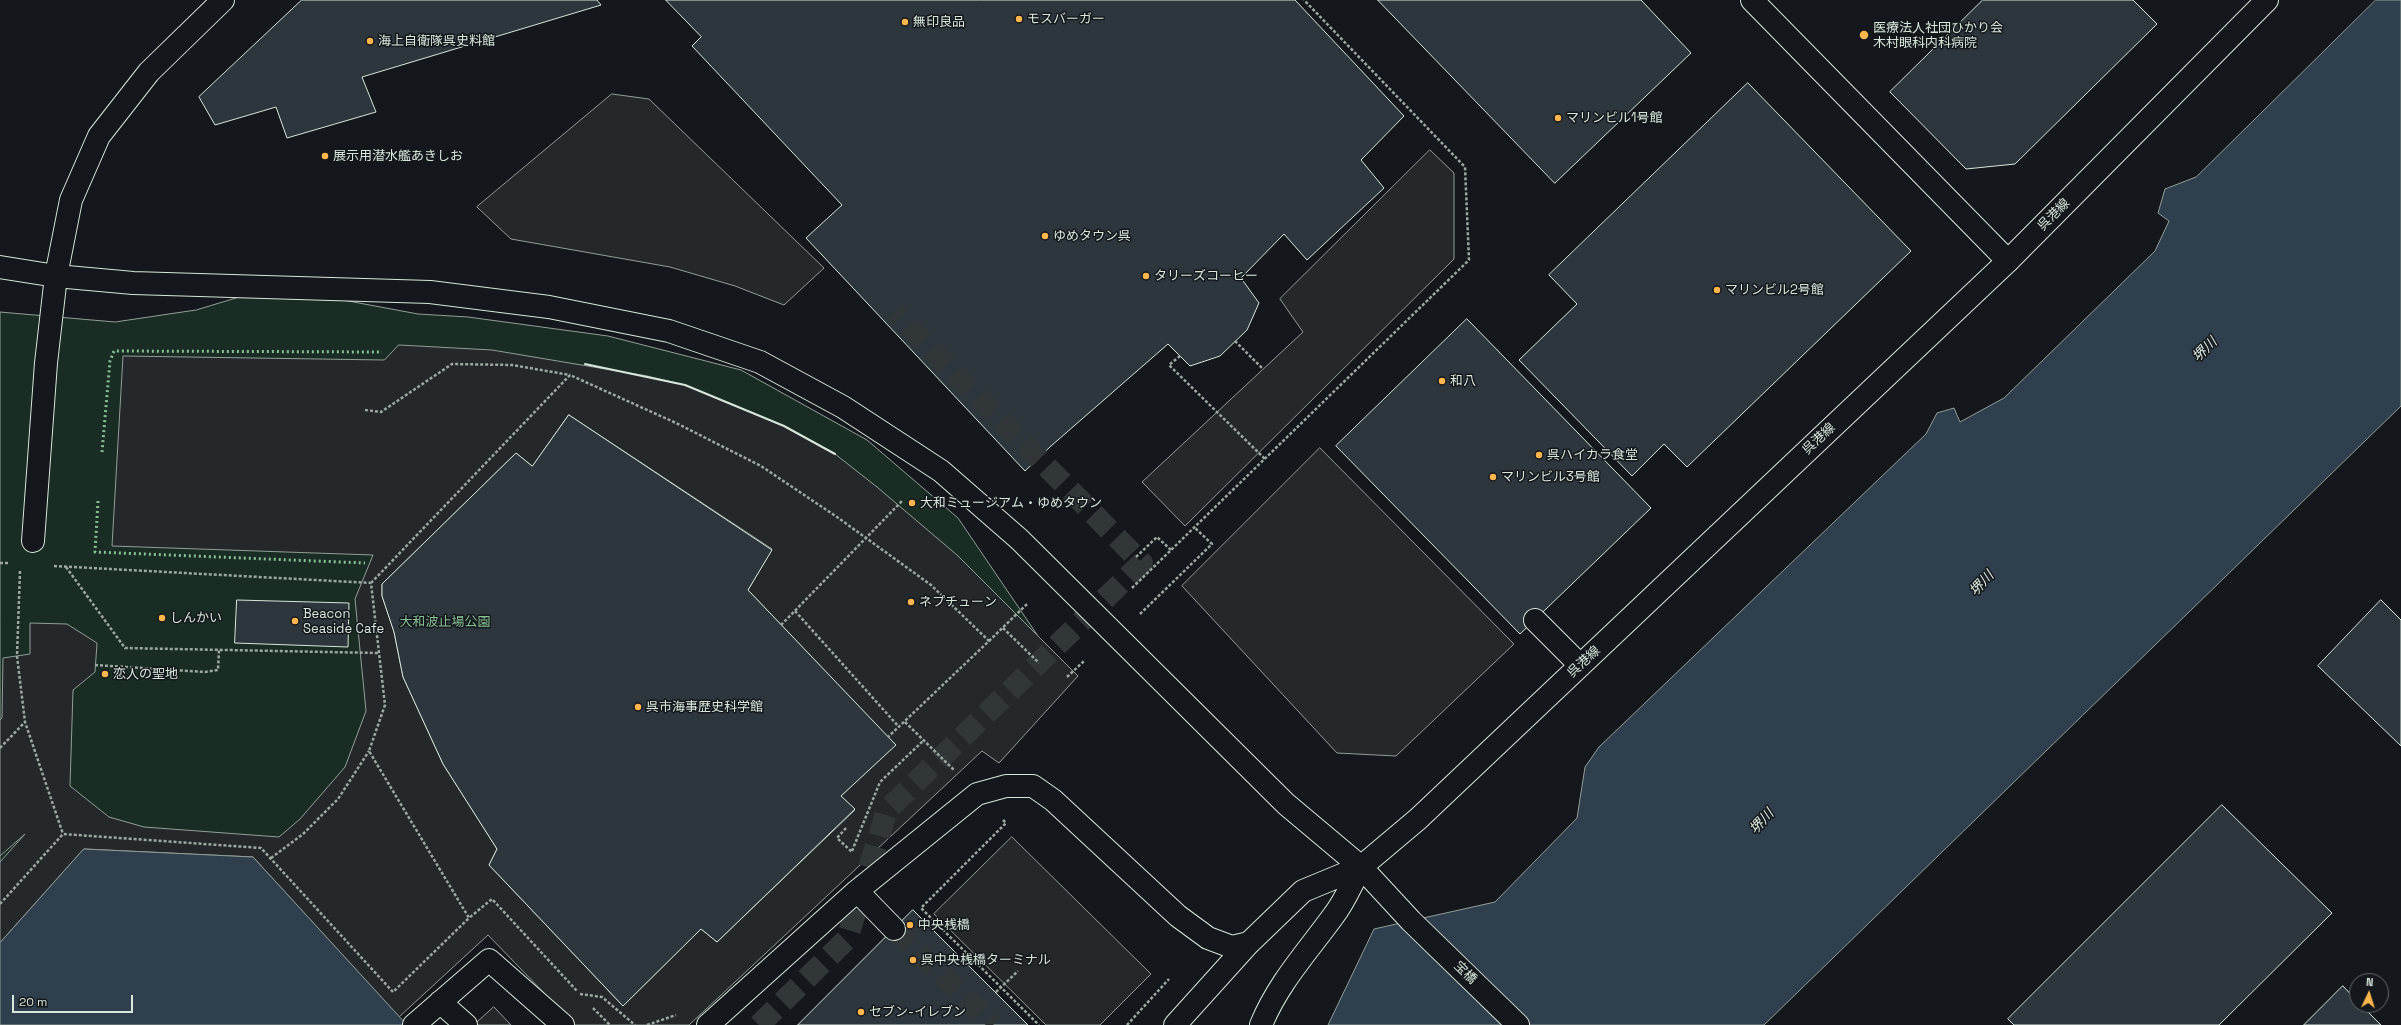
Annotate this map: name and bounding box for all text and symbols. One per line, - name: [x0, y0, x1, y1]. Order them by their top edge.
- place label: モスバーガー: [1027, 11, 1105, 27]
- place label: 無印良品: [913, 14, 965, 30]
- marker: モスバーガー: [1014, 14, 1024, 24]
- marker: 無印良品: [900, 17, 910, 27]
- place label: 医療法人社団ひかり会 木村眼科内科病院: [1873, 20, 2003, 51]
- marker: 医療法人社団ひかり会 木村眼科内科病院: [1858, 29, 1870, 41]
- place label: 海上自衛隊呉史料館: [378, 33, 495, 49]
- marker: 海上自衛隊呉史料館: [365, 36, 375, 46]
- place label: マリンビル1号館: [1566, 110, 1662, 126]
- marker: マリンビル1号館: [1553, 113, 1563, 123]
- place label: 展示用潜水艦あきしお: [333, 148, 463, 164]
- marker: 展示用潜水艦あきしお: [320, 151, 330, 161]
- street label: 呉港線: [2035, 196, 2073, 234]
- place label: ゆめタウン呉: [1053, 228, 1131, 244]
- marker: ゆめタウン呉: [1040, 231, 1050, 241]
- place label: タリーズコーヒー: [1154, 268, 1258, 284]
- marker: タリーズコーヒー: [1141, 271, 1151, 281]
- place label: マリンビル2号館: [1725, 282, 1824, 298]
- marker: マリンビル2号館: [1712, 285, 1722, 295]
- water label: 堺川: [2189, 334, 2221, 366]
- place label: 和八: [1450, 373, 1476, 389]
- marker: 和八: [1437, 376, 1447, 386]
- street label: 呉港線: [1799, 420, 1839, 458]
- place label: 呉ハイカラ食堂: [1547, 447, 1638, 463]
- marker: 呉ハイカラ食堂: [1534, 450, 1544, 460]
- place label: マリンビル3号館: [1501, 469, 1600, 485]
- marker: マリンビル3号館: [1488, 472, 1498, 482]
- place label: 大和ミュージアム・ゆめタウン: [920, 495, 1102, 511]
- marker: 大和ミュージアム・ゆめタウン: [907, 498, 917, 508]
- water label: 堺川: [1966, 568, 1998, 600]
- place label: ネプチューン: [919, 594, 997, 610]
- marker: ネプチューン: [906, 597, 916, 607]
- place label: Beacon Seaside Cafe: [303, 606, 384, 637]
- place label: しんかい: [170, 610, 222, 626]
- marker: しんかい: [157, 613, 167, 623]
- park label: 大和波止場公園: [400, 614, 490, 630]
- marker: Beacon Seaside Cafe: [290, 616, 300, 626]
- street label: 呉港線: [1564, 643, 1604, 681]
- place label: 恋人の聖地: [113, 666, 178, 682]
- marker: 恋人の聖地: [100, 669, 110, 679]
- place label: 呉市海事歴史科学館: [646, 699, 763, 715]
- marker: 呉市海事歴史科学館: [633, 702, 643, 712]
- water label: 堺川: [1746, 806, 1778, 838]
- place label: 中央桟橋: [918, 917, 970, 933]
- marker: 中央桟橋: [905, 920, 915, 930]
- place label: 呉中央桟橋ターミナル: [921, 952, 1051, 968]
- marker: 呉中央桟橋ターミナル: [908, 955, 918, 965]
- street label: 宝橋: [1450, 958, 1480, 988]
- north arrow: [2349, 973, 2389, 1013]
- text: N: [2366, 975, 2374, 989]
- scale bar: [14, 987, 135, 1013]
- text: 20 m: [19, 994, 47, 1010]
- place label: セブン-イレブン: [869, 1004, 966, 1020]
- marker: セブン-イレブン: [856, 1007, 866, 1017]

